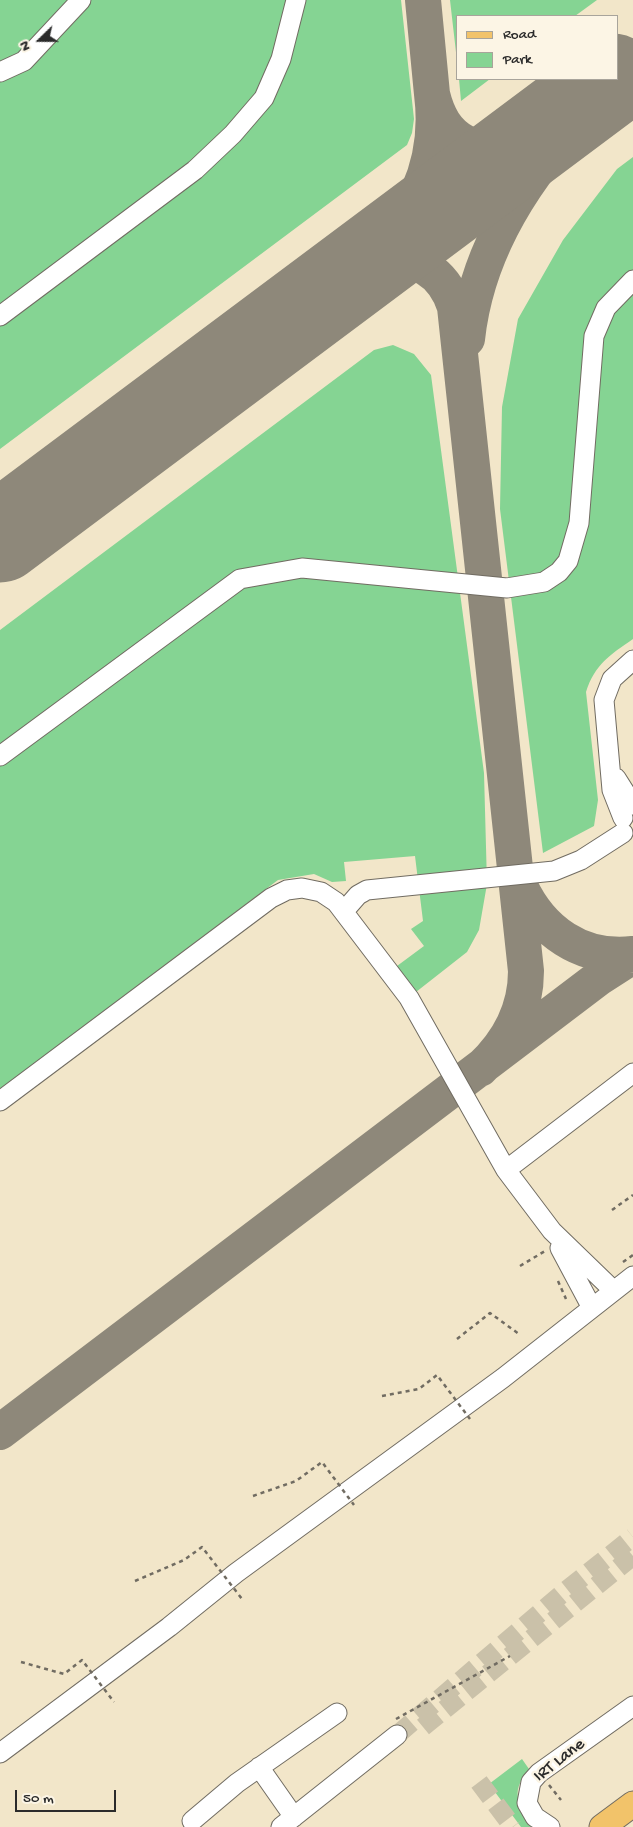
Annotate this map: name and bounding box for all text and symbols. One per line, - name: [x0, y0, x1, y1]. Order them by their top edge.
- north arrow: [15, 15, 65, 65]
- legend: [456, 15, 618, 80]
- text: Road: [503, 26, 536, 44]
- text: N: [16, 38, 35, 53]
- text: Park: [503, 51, 532, 69]
- street label: IRT Lane: [530, 1734, 590, 1788]
- scale bar: [18, 1780, 119, 1812]
- text: 50 m: [23, 1790, 54, 1808]

